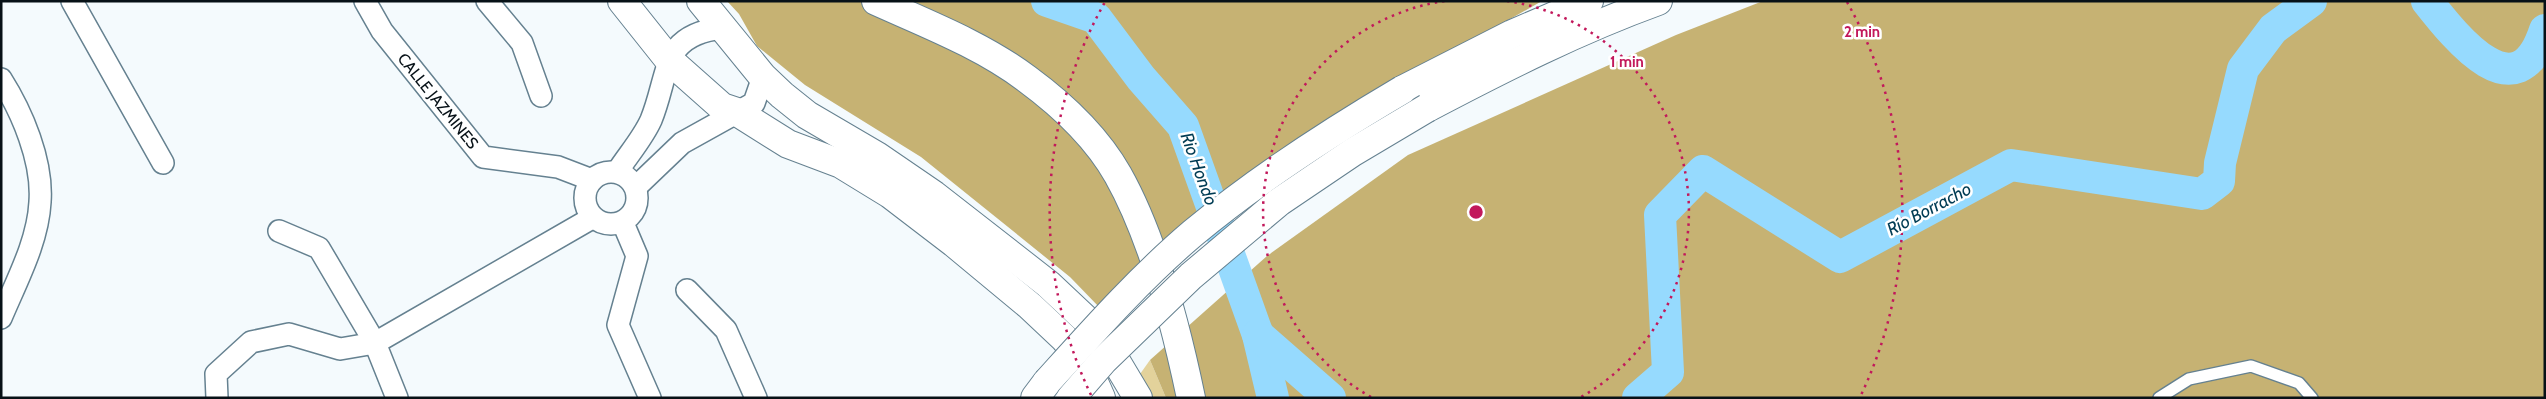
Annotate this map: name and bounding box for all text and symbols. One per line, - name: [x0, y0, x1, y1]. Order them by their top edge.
- text: 2 min: [1844, 23, 1880, 41]
- street label: CALLE JAZMINES: [394, 49, 482, 153]
- text: 1 min: [1610, 53, 1644, 71]
- water label: Rio Hondo: [1176, 129, 1222, 209]
- water label: Río Borracho: [1883, 178, 1975, 240]
- centre of rings: [1467, 203, 1485, 221]

